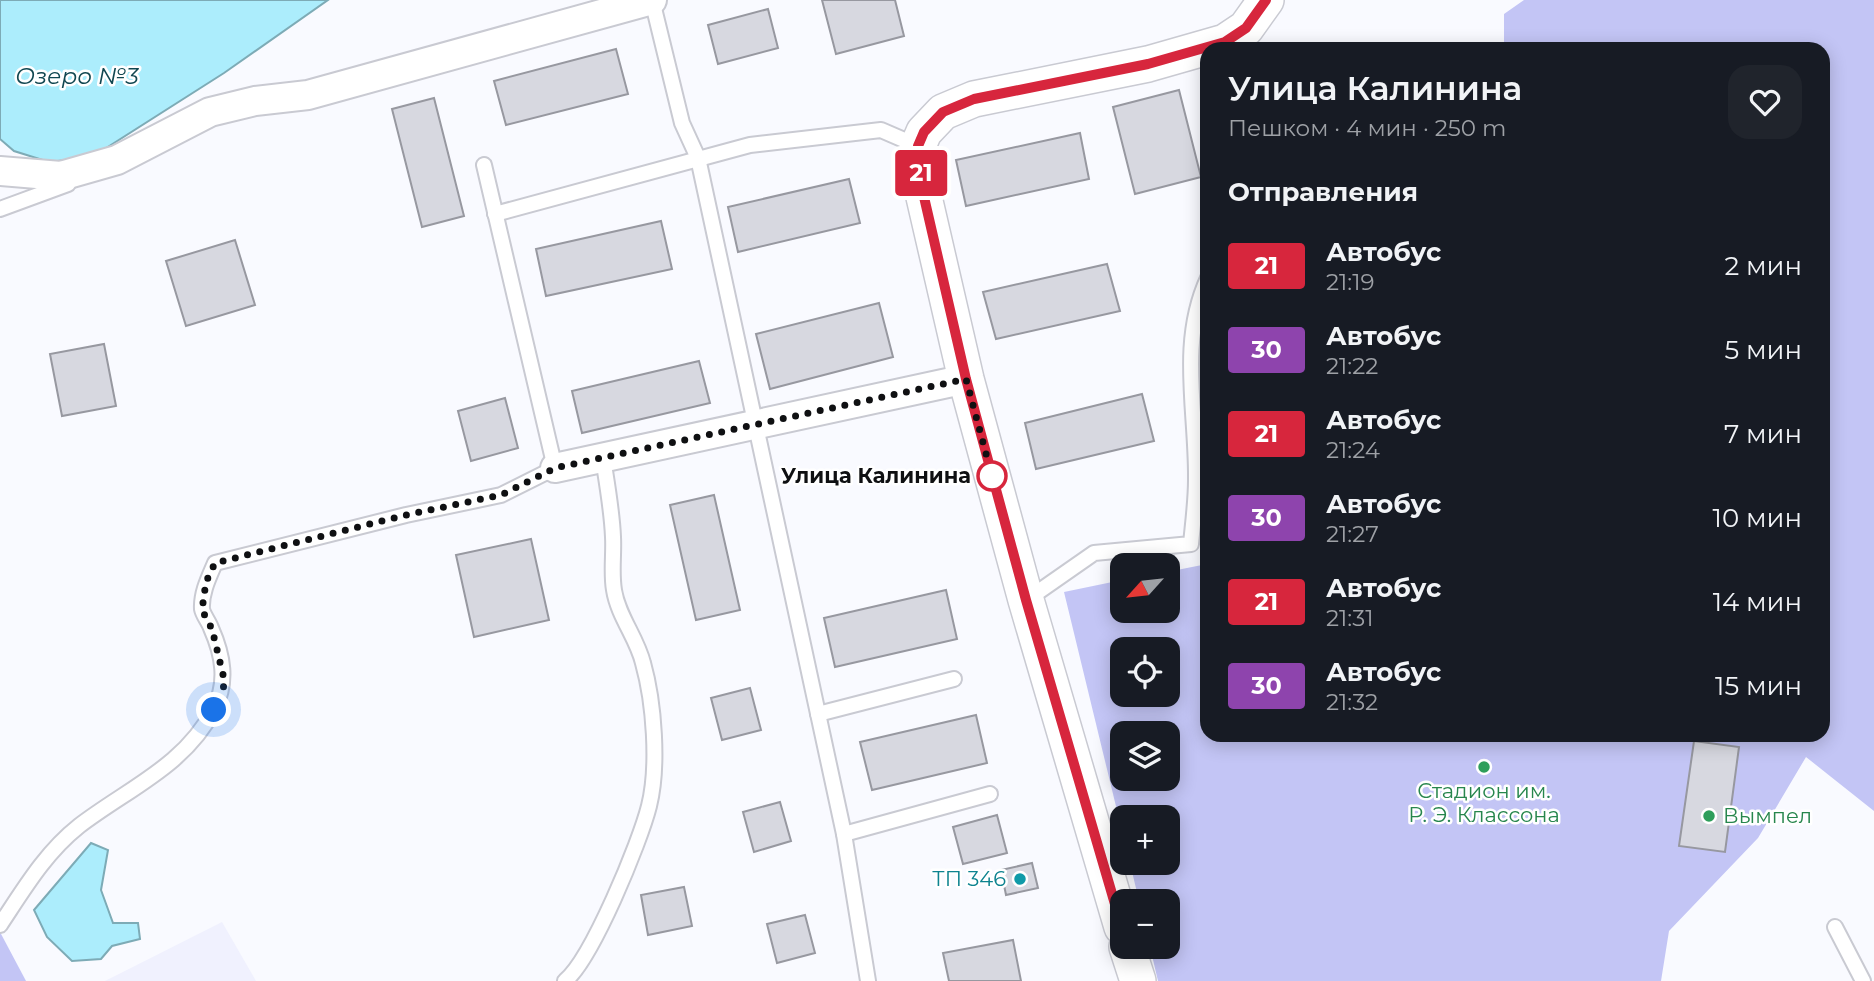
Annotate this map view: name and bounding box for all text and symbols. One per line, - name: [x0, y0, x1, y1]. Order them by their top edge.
- water label: Озеро №3: [15, 62, 140, 90]
- button: heart: [1728, 65, 1802, 139]
- text: Улица Калинина: [1228, 68, 1522, 108]
- text: Пешком · 4 мин · 250 m: [1228, 114, 1506, 142]
- line badge: 21: [890, 150, 953, 196]
- text: 21: [909, 158, 933, 187]
- text: Отправления: [1228, 176, 1418, 208]
- text: Автобус: [1326, 236, 1441, 268]
- text: 2 мин: [1724, 250, 1802, 282]
- text: 21: [1255, 251, 1278, 280]
- text: 21:19: [1326, 268, 1375, 296]
- text: Автобус: [1326, 320, 1441, 352]
- text: 5 мин: [1724, 334, 1802, 366]
- text: 30: [1251, 335, 1282, 364]
- text: 21:22: [1326, 352, 1378, 380]
- text: Автобус: [1326, 404, 1441, 436]
- text: 7 мин: [1724, 418, 1802, 450]
- text: 21: [1255, 419, 1278, 448]
- text: 21:24: [1326, 436, 1380, 464]
- marker: Улица Калинина: [977, 461, 1007, 491]
- place label: Улица Калинина: [781, 463, 971, 488]
- text: Автобус: [1326, 488, 1441, 520]
- text: 10 мин: [1713, 502, 1802, 534]
- text: 30: [1251, 503, 1282, 532]
- text: 21:27: [1326, 520, 1379, 548]
- north arrow: [1110, 553, 1180, 623]
- map controls: [1110, 553, 1180, 959]
- text: Автобус: [1326, 572, 1441, 604]
- text: 14 мин: [1713, 586, 1802, 618]
- text: 21: [1255, 587, 1278, 616]
- text: 21:31: [1326, 604, 1374, 632]
- button: locate: [1110, 637, 1180, 707]
- text: Автобус: [1326, 656, 1441, 688]
- text: 15 мин: [1715, 670, 1802, 702]
- text: 30: [1251, 671, 1282, 700]
- text: 21:32: [1326, 688, 1378, 716]
- your location: [196, 692, 231, 727]
- button: layers: [1110, 721, 1180, 791]
- marker: Стадион им. Р. Э. Классона: [1476, 759, 1492, 775]
- place label: Стадион им. Р. Э. Классона: [1408, 778, 1560, 827]
- place label: Вымпел: [1723, 803, 1812, 828]
- button: +: [1110, 805, 1180, 875]
- marker: Вымпел: [1701, 808, 1717, 824]
- place label: ТП 346: [932, 866, 1006, 891]
- marker: ТП 346: [1012, 871, 1028, 887]
- button: −: [1110, 889, 1180, 959]

